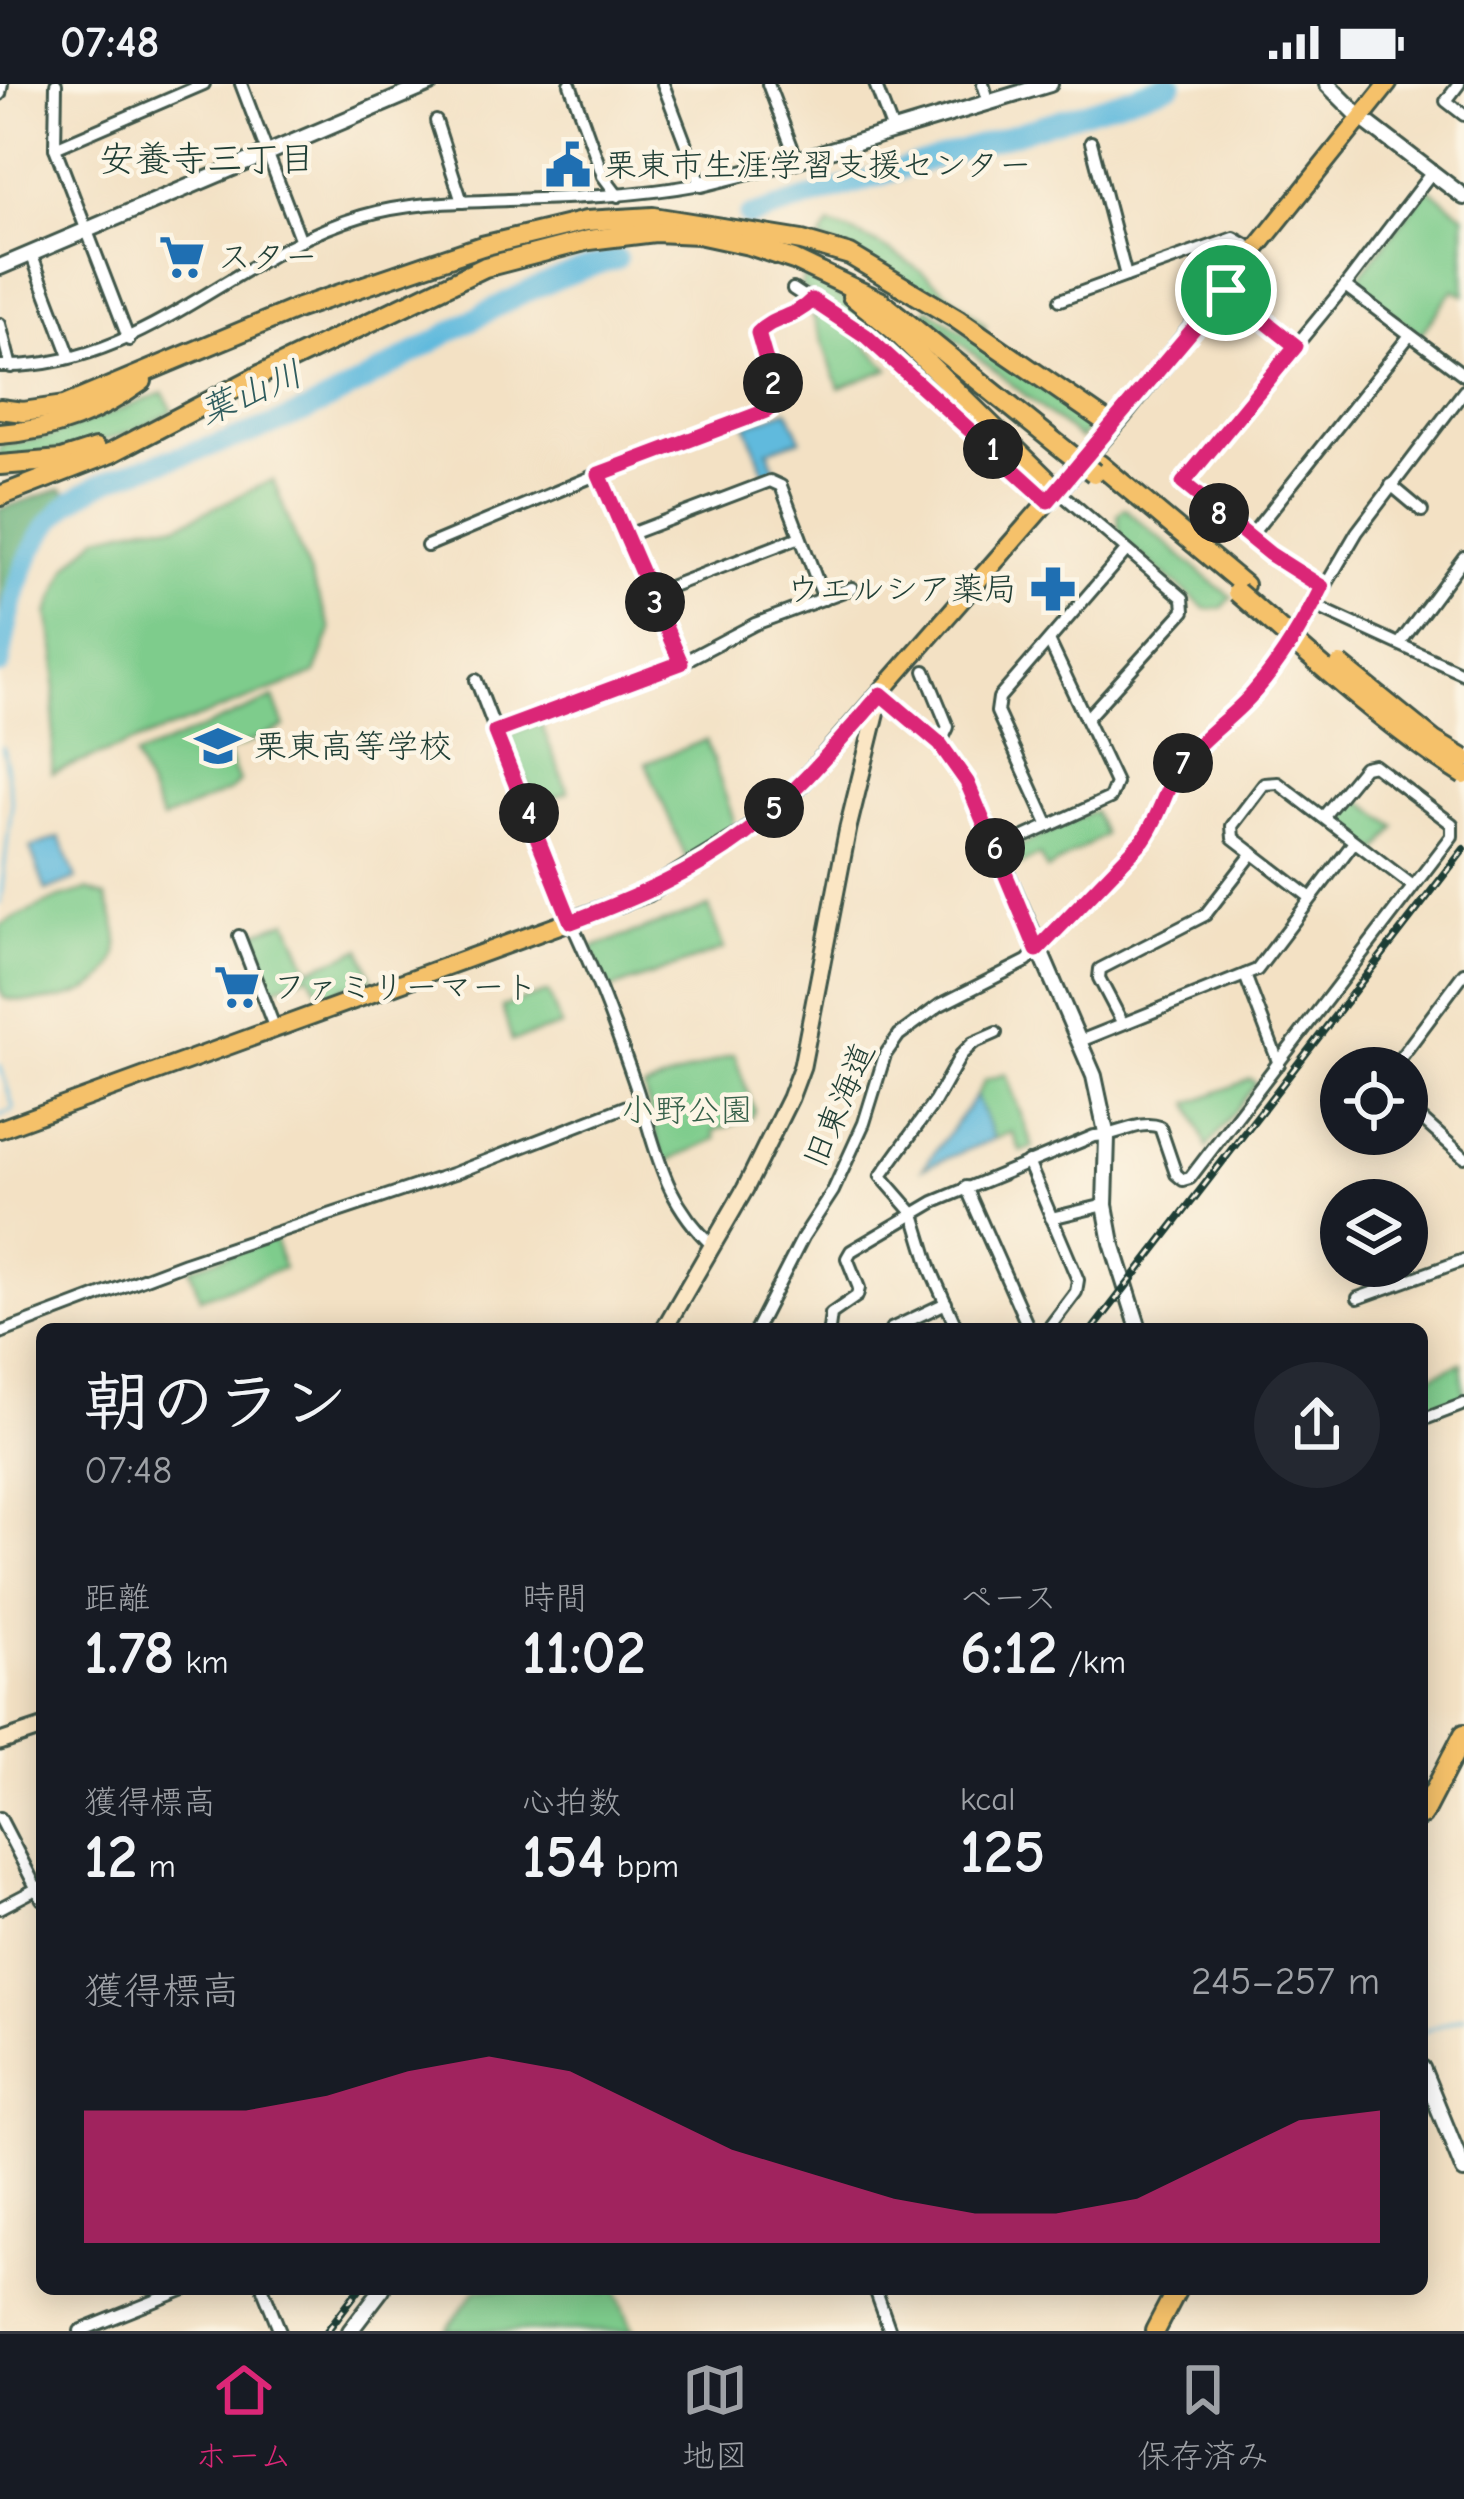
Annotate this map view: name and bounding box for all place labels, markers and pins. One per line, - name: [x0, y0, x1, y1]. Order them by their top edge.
- public building icon: 栗東市生涯学習支援センター: [543, 140, 593, 190]
- place label: 栗東市生涯学習支援センター: [604, 146, 1032, 184]
- supermarket icon: スター: [157, 232, 207, 282]
- place label: スター: [218, 238, 318, 276]
- pin: [1175, 239, 1277, 341]
- pin: 2: [743, 353, 803, 413]
- pin: 1: [963, 419, 1023, 479]
- pin: 8: [1189, 483, 1249, 543]
- pharmacy icon: ウエルシア薬局: [1028, 564, 1078, 614]
- place label: ウエルシア薬局: [786, 570, 1017, 608]
- pin: 3: [625, 572, 685, 632]
- school or university icon: 栗東高等学校: [193, 721, 243, 771]
- place label: 栗東高等学校: [254, 727, 452, 765]
- pin: 7: [1153, 733, 1213, 793]
- pin: 5: [744, 778, 804, 838]
- pin: 4: [499, 783, 559, 843]
- pin: 6: [965, 818, 1025, 878]
- supermarket icon: ファミリーマート: [212, 962, 262, 1012]
- place label: ファミリーマート: [273, 968, 538, 1006]

